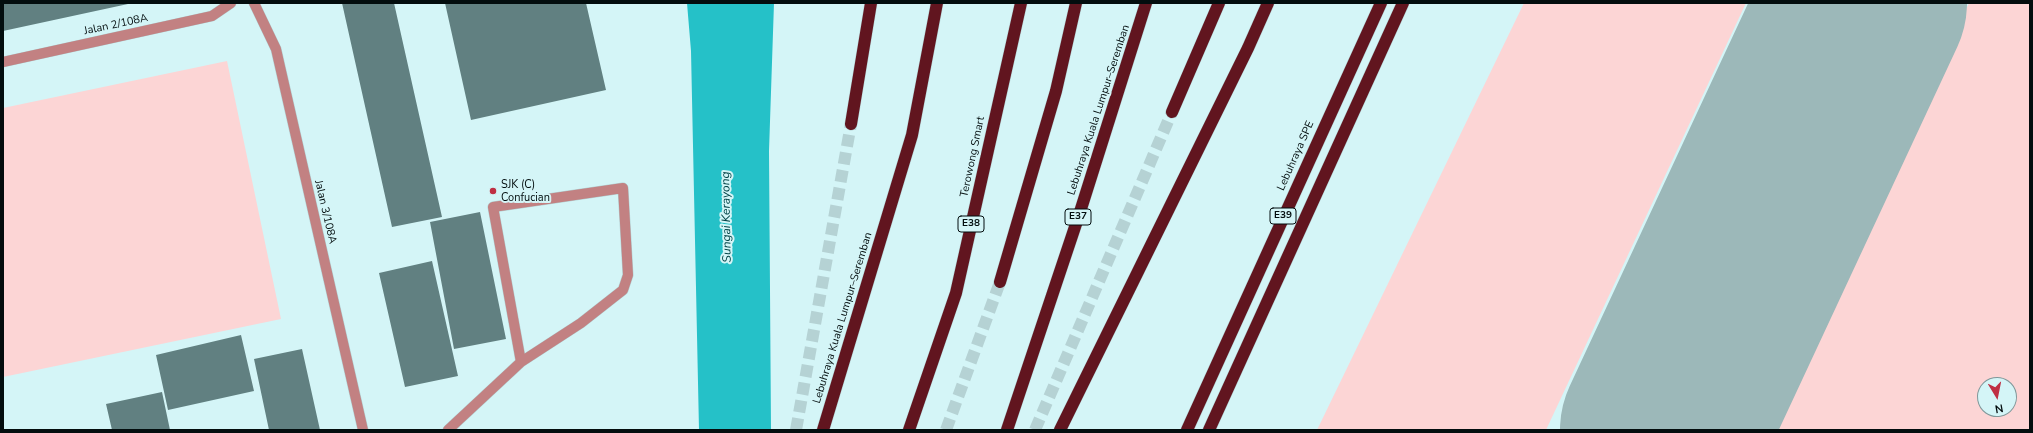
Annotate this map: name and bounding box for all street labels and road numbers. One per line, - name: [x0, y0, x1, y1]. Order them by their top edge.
- street label: Jalan 2/108A: [83, 12, 149, 38]
- street label: Lebuhraya Kuala Lumpur–Seremban: [1065, 23, 1133, 197]
- street label: Terowong Smart: [958, 115, 988, 199]
- street label: Lebuhraya SPE: [1275, 119, 1317, 193]
- street label: Jalan 3/108A: [311, 179, 339, 245]
- road number: E39: [1270, 208, 1296, 224]
- road number: E37: [1065, 209, 1091, 225]
- road number: E38: [958, 216, 984, 232]
- street label: Lebuhraya Kuala Lumpur–Seremban: [811, 231, 875, 405]

